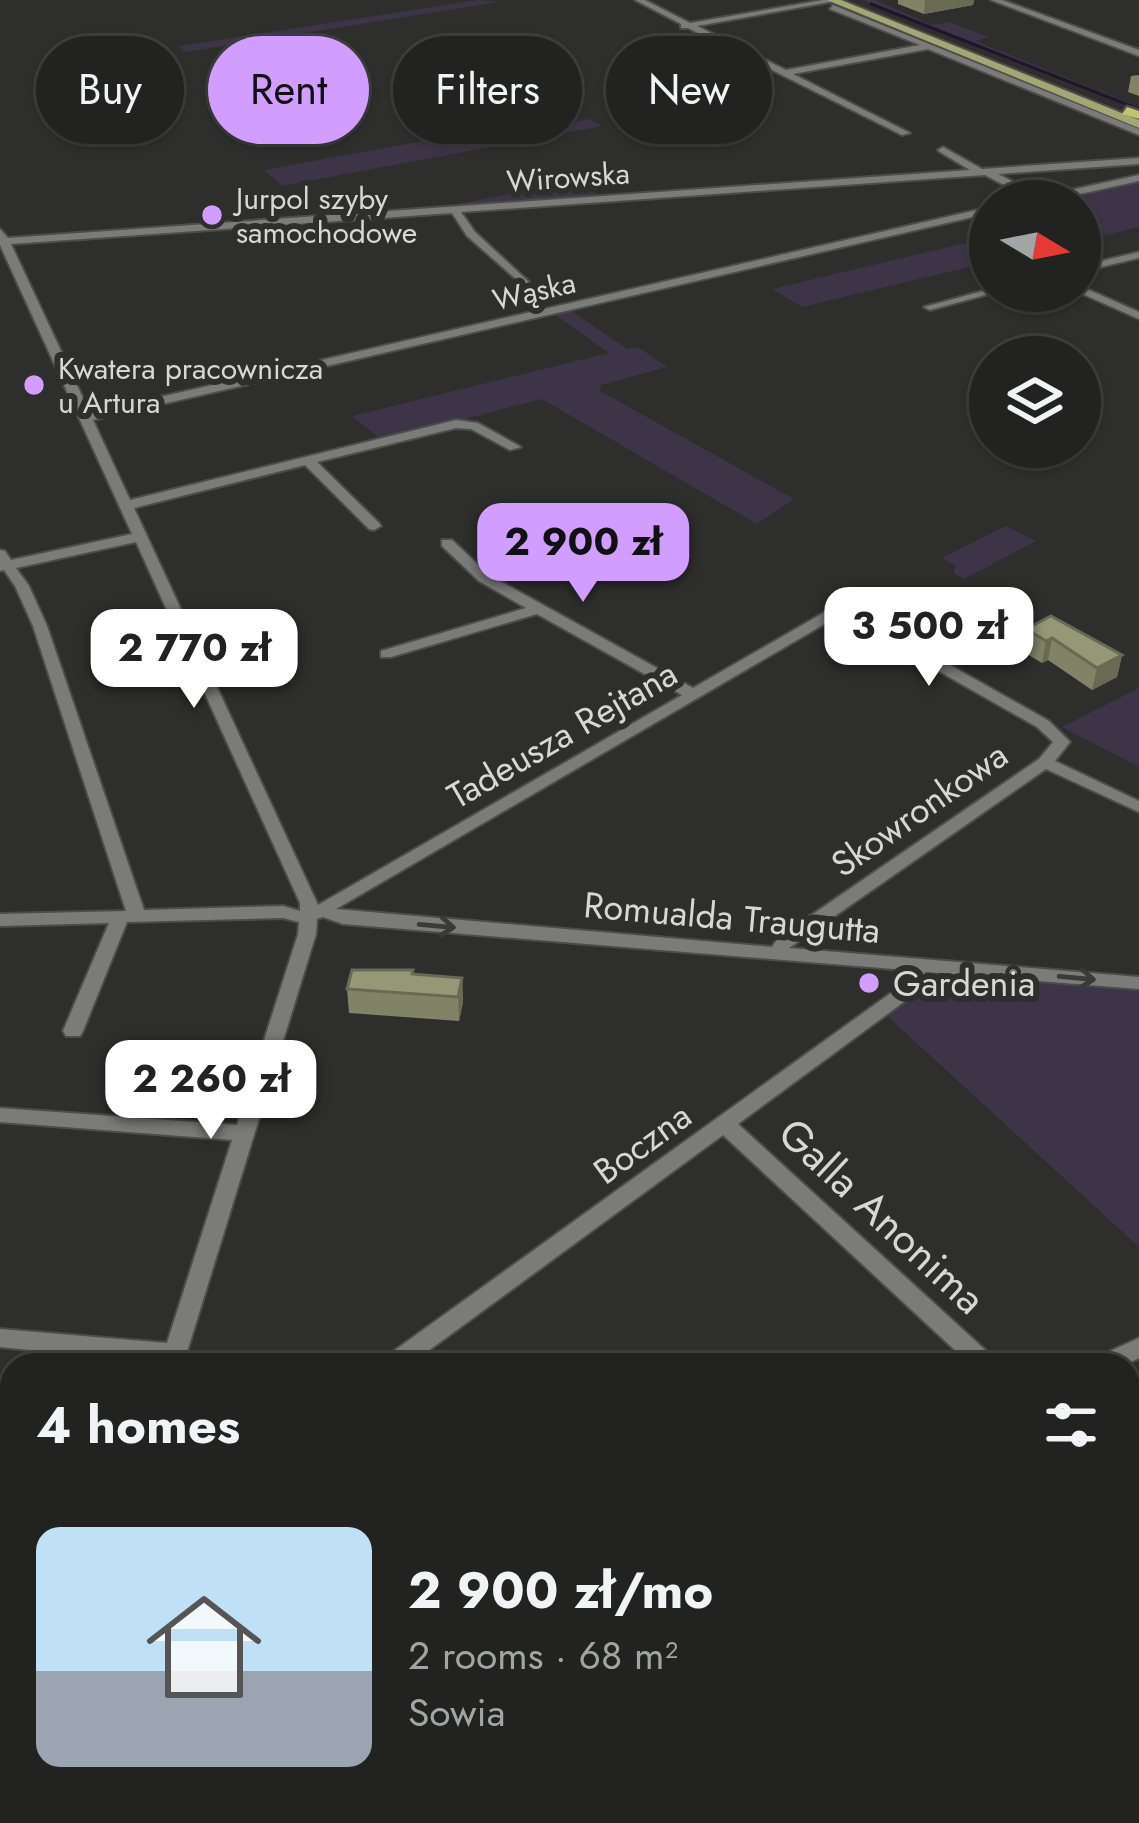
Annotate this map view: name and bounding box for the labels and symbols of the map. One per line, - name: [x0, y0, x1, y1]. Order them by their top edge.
- street label: Wirowska: [505, 151, 631, 203]
- place label: Jurpol szyby samochodowe: [232, 177, 417, 254]
- north arrow: [969, 180, 1101, 312]
- marker: Jurpol szyby samochodowe: [199, 202, 225, 228]
- street label: Wąska: [488, 261, 580, 321]
- place label: Kwatera pracownicza u Artura: [58, 347, 323, 424]
- marker: Kwatera pracownicza u Artura: [21, 372, 47, 398]
- pin: 2 900 zł: [459, 503, 707, 605]
- pin: 3 500 zł: [805, 587, 1053, 689]
- pin: 2 770 zł: [70, 609, 318, 711]
- street label: Tadeusza Rejtana: [438, 647, 686, 821]
- street label: Skowronkowa: [820, 729, 1018, 889]
- street label: Romualda Traugutta: [582, 878, 882, 956]
- one-way arrow: [417, 915, 456, 938]
- place label: Gardenia: [893, 957, 1035, 1009]
- one-way arrow: [1057, 966, 1096, 989]
- marker: Gardenia: [856, 970, 882, 996]
- pin: 2 260 zł: [87, 1040, 335, 1142]
- street label: Boczna: [582, 1090, 702, 1196]
- street label: Galla Anonima: [765, 1104, 999, 1328]

